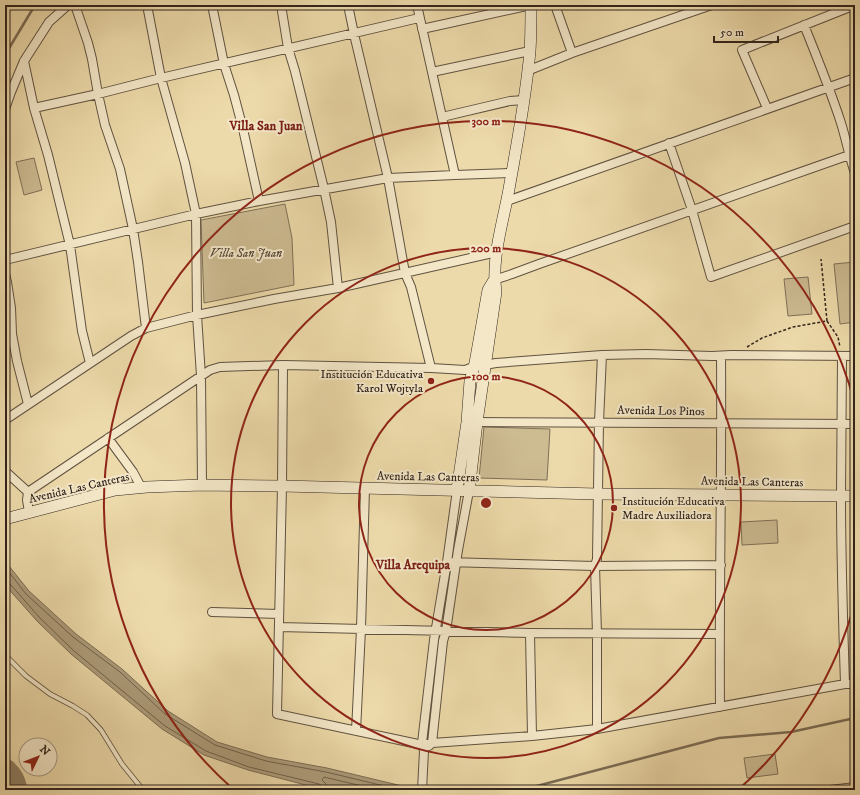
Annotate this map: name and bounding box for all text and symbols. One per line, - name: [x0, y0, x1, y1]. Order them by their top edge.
- scale bar: [714, 18, 778, 44]
- text: 50 m: [720, 25, 744, 40]
- text: 300 m: [472, 114, 500, 129]
- district label: Villa San Juan: [228, 118, 303, 135]
- text: 200 m: [471, 241, 501, 256]
- park label: Villa San Juan: [210, 246, 282, 261]
- place label: Institución Educativa Karol Wojtyla: [320, 367, 424, 396]
- text: 100 m: [472, 369, 500, 384]
- marker: Institución Educativa Karol Wojtyla: [426, 376, 436, 386]
- street label: Avenida Los Pinos: [617, 403, 705, 419]
- street label: Avenida Las Canteras: [27, 469, 131, 507]
- street label: Avenida Las Canteras: [377, 469, 479, 485]
- street label: Avenida Las Canteras: [701, 474, 803, 490]
- place label: Institución Educativa Madre Auxiliadora: [622, 494, 725, 523]
- centre of rings: [479, 496, 493, 510]
- marker: Institución Educativa Madre Auxiliadora: [609, 503, 619, 513]
- district label: Villa Arequipa: [375, 557, 451, 574]
- north arrow: [18, 737, 58, 777]
- text: N: [36, 743, 53, 759]

